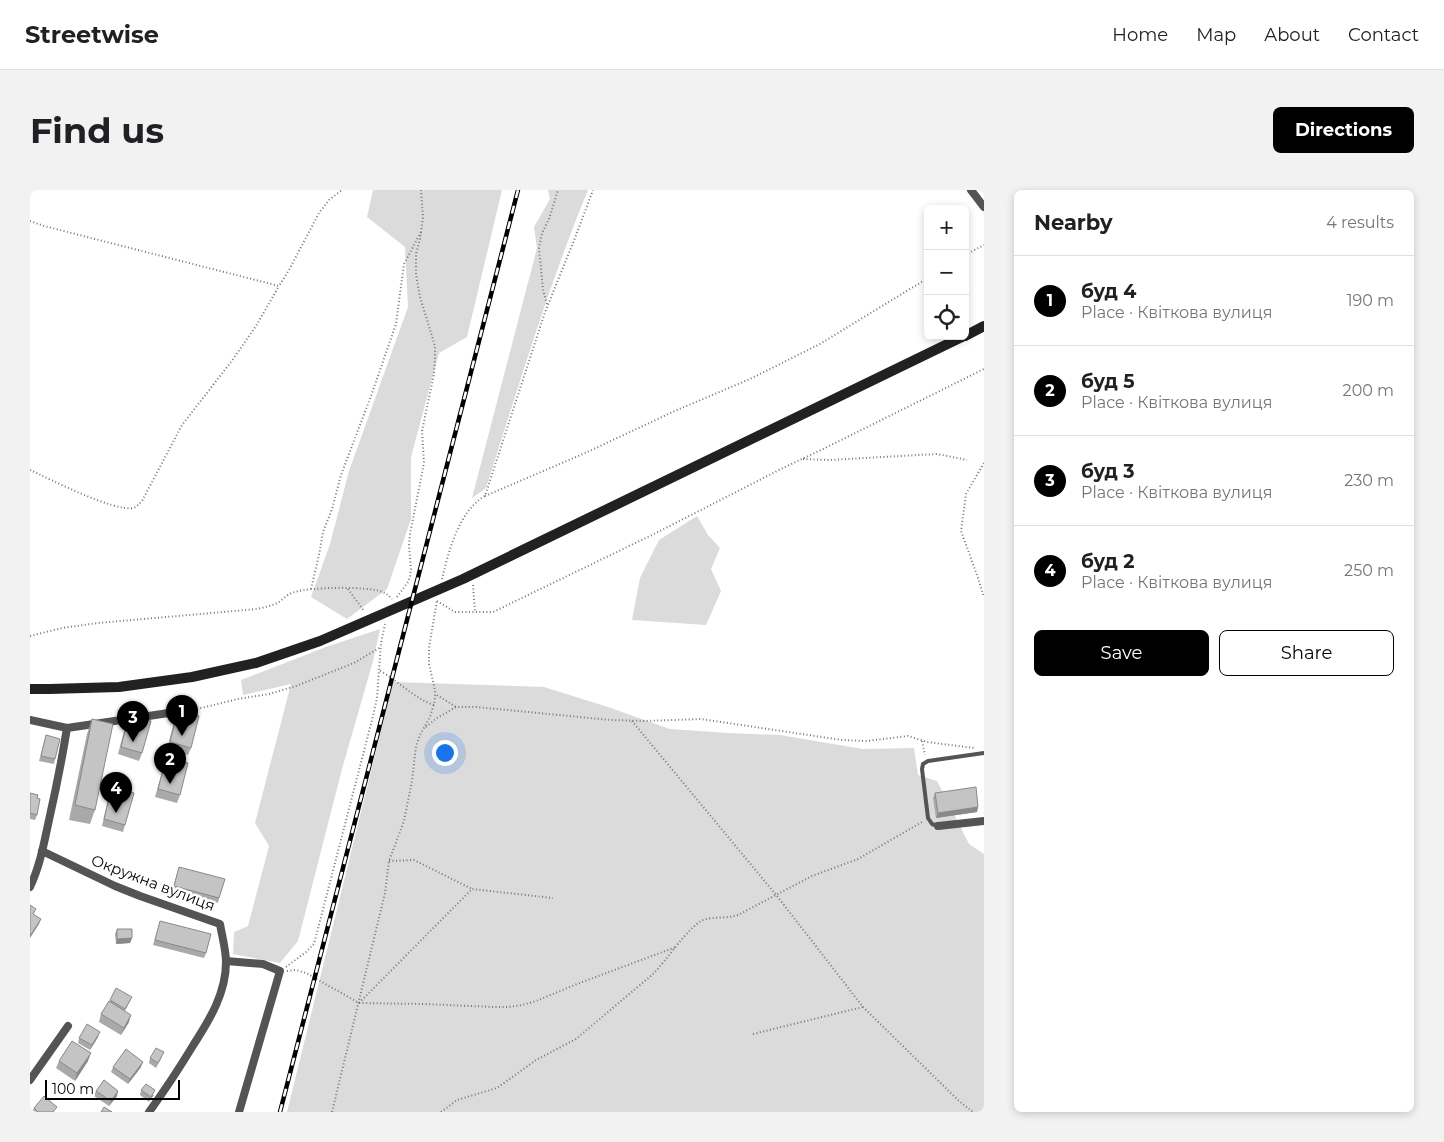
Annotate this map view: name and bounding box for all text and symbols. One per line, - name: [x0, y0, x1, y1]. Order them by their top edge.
- text: Streetwise: [25, 20, 159, 49]
- text: Home: [1112, 24, 1168, 46]
- text: Map: [1196, 24, 1236, 46]
- text: About: [1264, 24, 1320, 46]
- text: Contact: [1348, 24, 1419, 46]
- button: Directions: [1273, 107, 1414, 153]
- text: Find us: [30, 109, 164, 152]
- map controls: [924, 205, 969, 340]
- button: +: [924, 205, 969, 250]
- text: Nearby: [1034, 210, 1113, 235]
- text: 4 results: [1326, 213, 1394, 232]
- button: −: [924, 250, 969, 295]
- text: буд 4: [1081, 280, 1136, 303]
- text: 1: [1047, 291, 1053, 310]
- text: 190 m: [1347, 291, 1394, 310]
- button: locate: [924, 295, 969, 340]
- text: Place · Квіткова вулиця: [1081, 303, 1272, 322]
- text: буд 5: [1081, 370, 1134, 393]
- text: 2: [1045, 381, 1055, 400]
- text: 200 m: [1343, 381, 1394, 400]
- text: Place · Квіткова вулиця: [1081, 393, 1272, 412]
- text: буд 3: [1081, 460, 1134, 483]
- text: 3: [1045, 471, 1055, 490]
- text: 230 m: [1344, 471, 1394, 490]
- text: Place · Квіткова вулиця: [1081, 483, 1272, 502]
- text: буд 2: [1081, 550, 1134, 573]
- text: 4: [1044, 561, 1056, 580]
- text: 250 m: [1344, 561, 1394, 580]
- text: Place · Квіткова вулиця: [1081, 573, 1272, 592]
- button: Save: [1034, 630, 1209, 676]
- button: Share: [1219, 630, 1394, 676]
- pin: 1: [166, 695, 198, 736]
- pin: 3: [117, 701, 149, 742]
- your location: [432, 740, 458, 766]
- pin: 2: [154, 743, 186, 784]
- pin: 4: [100, 772, 132, 813]
- street label: Окружна вулиця: [89, 850, 218, 915]
- scale bar: [45, 1077, 180, 1100]
- text: 100 m: [52, 1080, 94, 1098]

